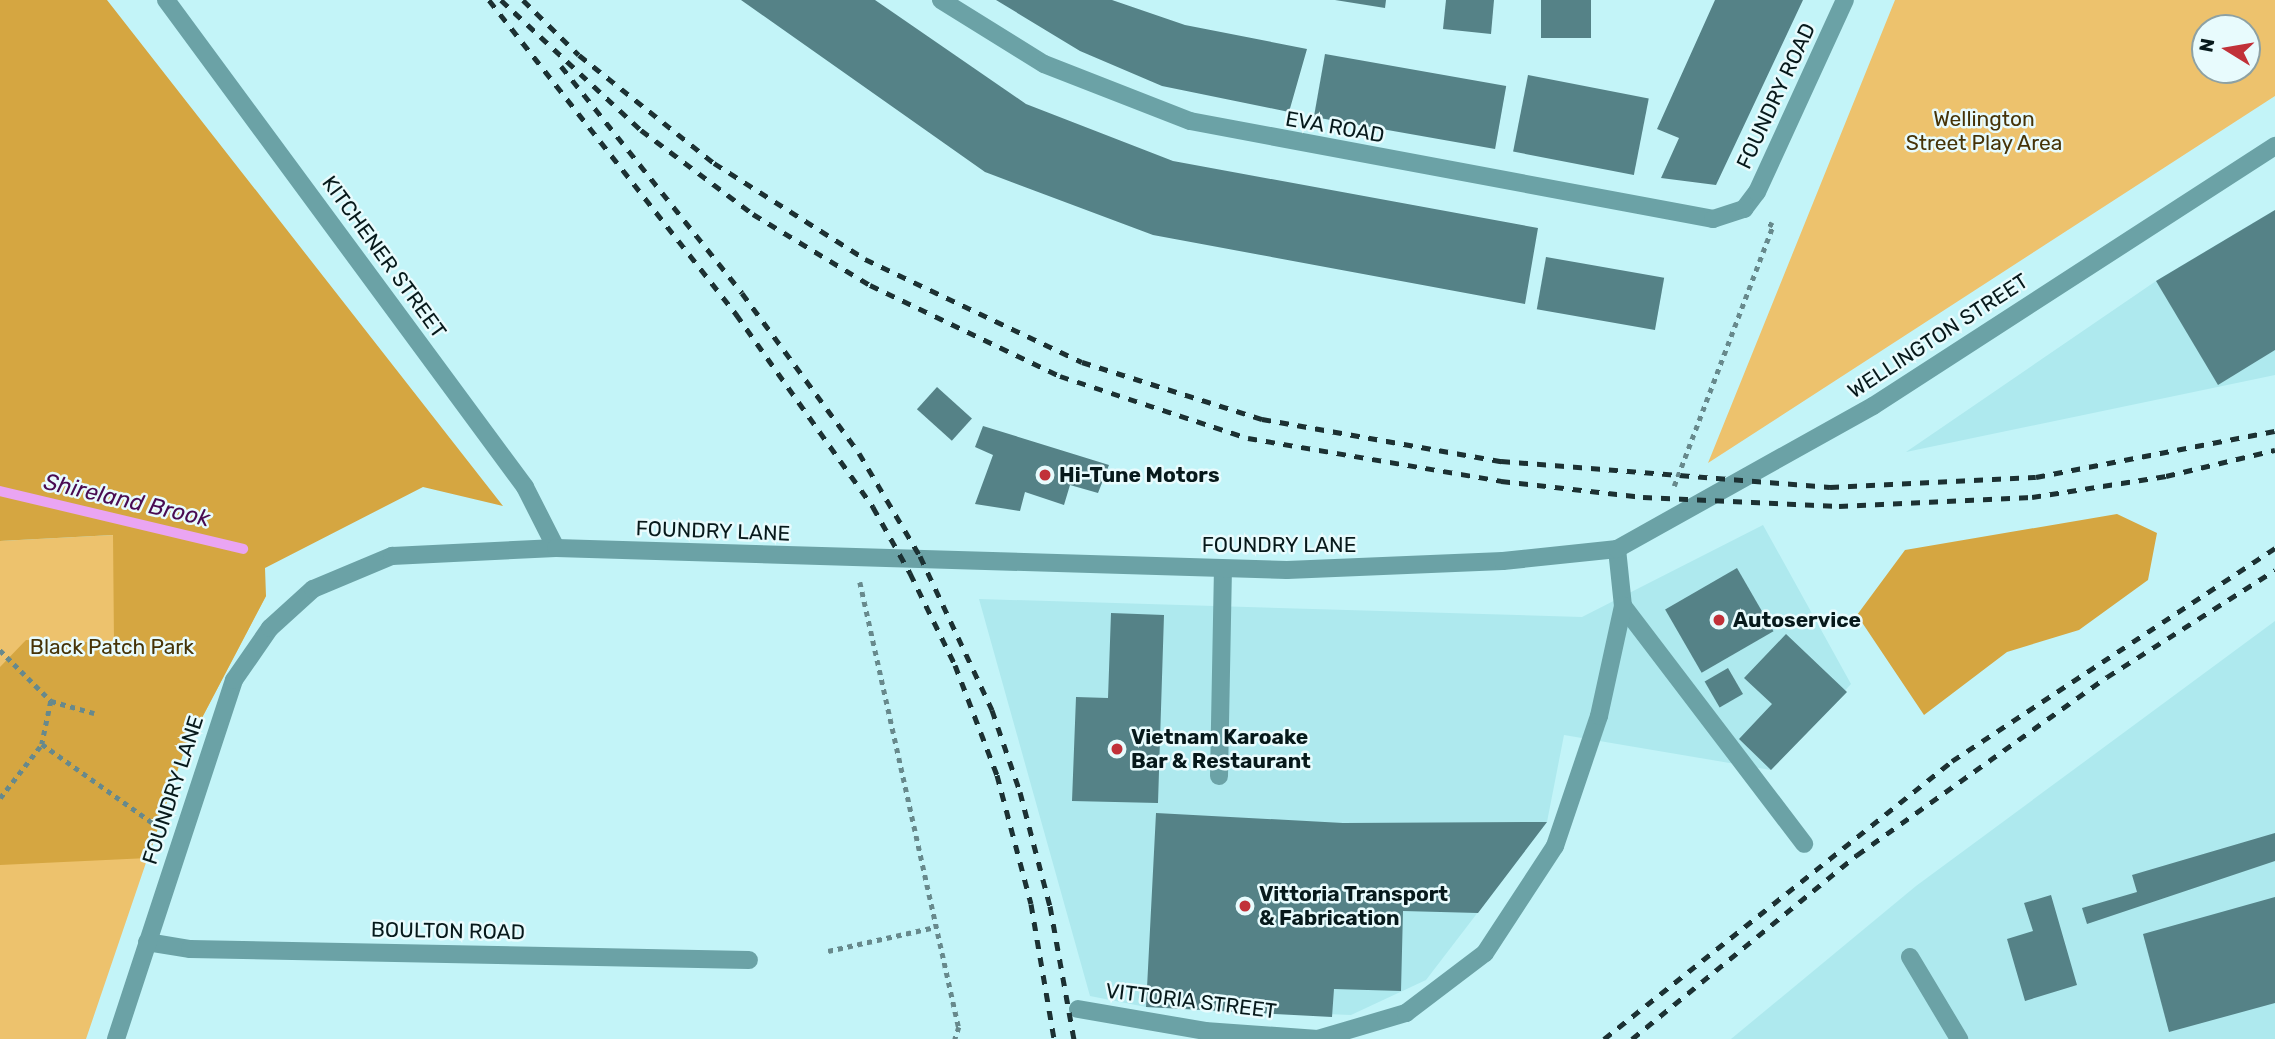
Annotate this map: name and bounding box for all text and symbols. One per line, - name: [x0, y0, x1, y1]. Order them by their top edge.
- north arrow: [2191, 14, 2261, 84]
- street label: FOUNDRY ROAD: [1731, 19, 1821, 173]
- text: N: [2194, 36, 2219, 54]
- street label: EVA ROAD: [1283, 106, 1387, 148]
- park label: Wellington Street Play Area: [1905, 106, 2063, 156]
- street label: KITCHENER STREET: [317, 171, 451, 343]
- street label: WELLINGTON STREET: [1843, 268, 2033, 404]
- place label: Hi-Tune Motors: [1059, 462, 1220, 488]
- water label: Shireland Brook: [41, 467, 213, 533]
- marker: Hi-Tune Motors: [1037, 467, 1053, 483]
- street label: FOUNDRY LANE: [635, 516, 791, 546]
- street label: FOUNDRY LANE: [1201, 532, 1357, 558]
- place label: Autoservice: [1733, 607, 1861, 633]
- marker: Autoservice: [1711, 612, 1727, 628]
- park label: Black Patch Park: [30, 634, 194, 660]
- street label: FOUNDRY LANE: [137, 712, 209, 868]
- place label: Vietnam Karoake Bar & Restaurant: [1131, 724, 1311, 774]
- marker: Vietnam Karoake Bar & Restaurant: [1109, 741, 1125, 757]
- place label: Vittoria Transport & Fabrication: [1259, 881, 1449, 931]
- marker: Vittoria Transport & Fabrication: [1237, 898, 1253, 914]
- street label: BOULTON ROAD: [371, 917, 525, 945]
- street label: VITTORIA STREET: [1104, 978, 1278, 1024]

